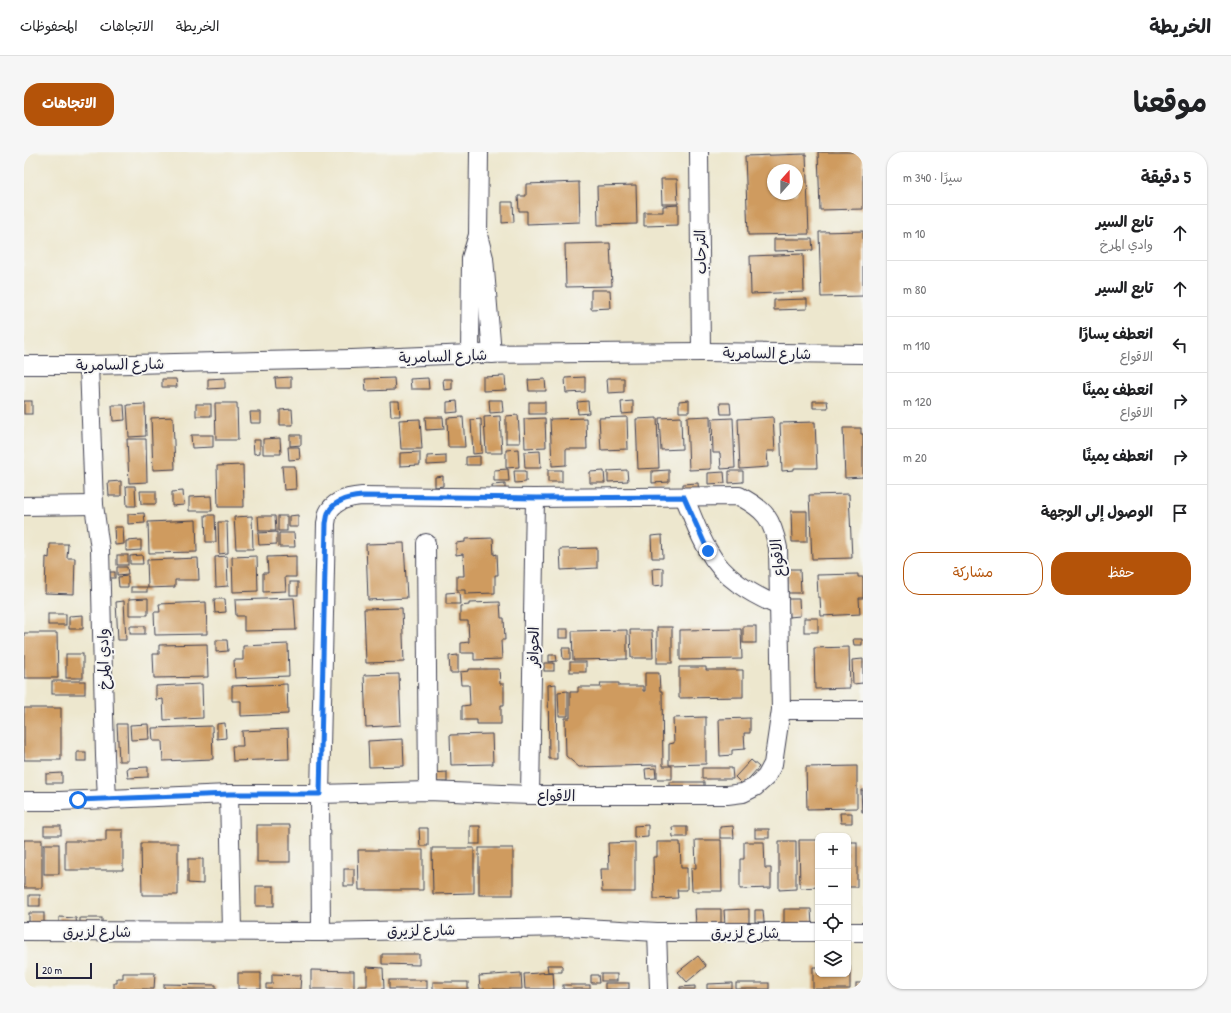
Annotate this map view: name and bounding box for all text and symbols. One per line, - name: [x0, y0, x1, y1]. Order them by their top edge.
- text: الخريطة: [1149, 13, 1211, 39]
- text: المحفوظات: [20, 16, 78, 35]
- text: الاتجاهات: [100, 16, 154, 35]
- text: الخريطة: [176, 16, 219, 35]
- button: الاتجاهات: [24, 83, 114, 126]
- text: موقعنا: [1133, 83, 1207, 121]
- north arrow: [767, 164, 803, 200]
- text: 5 دقيقة: [1141, 165, 1191, 188]
- text: سيرًا · 340 m: [903, 168, 963, 186]
- text: تابع السير: [1096, 211, 1153, 232]
- icon: ahead: [1169, 222, 1191, 244]
- text: 10 m: [903, 224, 925, 242]
- street label: الترحاب: [689, 229, 711, 275]
- text: وادي المرخ: [1100, 235, 1153, 253]
- text: تابع السير: [1096, 277, 1153, 298]
- icon: ahead: [1169, 278, 1191, 300]
- text: 80 m: [903, 280, 926, 298]
- text: انعطف يسارًا: [1079, 323, 1153, 344]
- icon: left: [1169, 334, 1191, 356]
- text: 110 m: [903, 336, 930, 354]
- street label: شارع السامرية: [723, 342, 811, 364]
- street label: شارع السامرية: [398, 344, 488, 368]
- text: الاقواع: [1119, 347, 1153, 365]
- street label: شارع السامرية: [76, 353, 164, 375]
- text: انعطف يمينًا: [1083, 379, 1153, 400]
- icon: right: [1169, 390, 1191, 412]
- text: 120 m: [903, 392, 931, 410]
- text: الاقواع: [1119, 403, 1153, 421]
- text: انعطف يمينًا: [1083, 445, 1153, 466]
- icon: right: [1169, 446, 1191, 468]
- text: 20 m: [903, 448, 927, 466]
- text: الوصول إلى الوجهة: [1041, 501, 1153, 522]
- icon: arrive: [1169, 502, 1191, 524]
- street label: الاقواع: [765, 538, 789, 578]
- route end: [699, 542, 717, 560]
- button: مشاركة: [903, 552, 1043, 595]
- button: حفظ: [1051, 552, 1191, 595]
- street label: الحوافر: [522, 627, 544, 668]
- street label: وادي المرخ: [92, 628, 115, 690]
- street label: الاقواع: [537, 785, 575, 806]
- route start: [69, 791, 87, 809]
- map controls: [815, 833, 851, 977]
- button: +: [815, 833, 851, 869]
- button: −: [815, 869, 851, 905]
- button: locate: [815, 905, 851, 941]
- street label: شارع لزيرق: [387, 919, 455, 941]
- street label: شارع لزيرق: [63, 921, 131, 942]
- street label: شارع لزيرق: [711, 922, 779, 943]
- button: layers: [815, 941, 851, 977]
- scale bar: [36, 961, 92, 980]
- text: 20 m: [42, 963, 62, 977]

